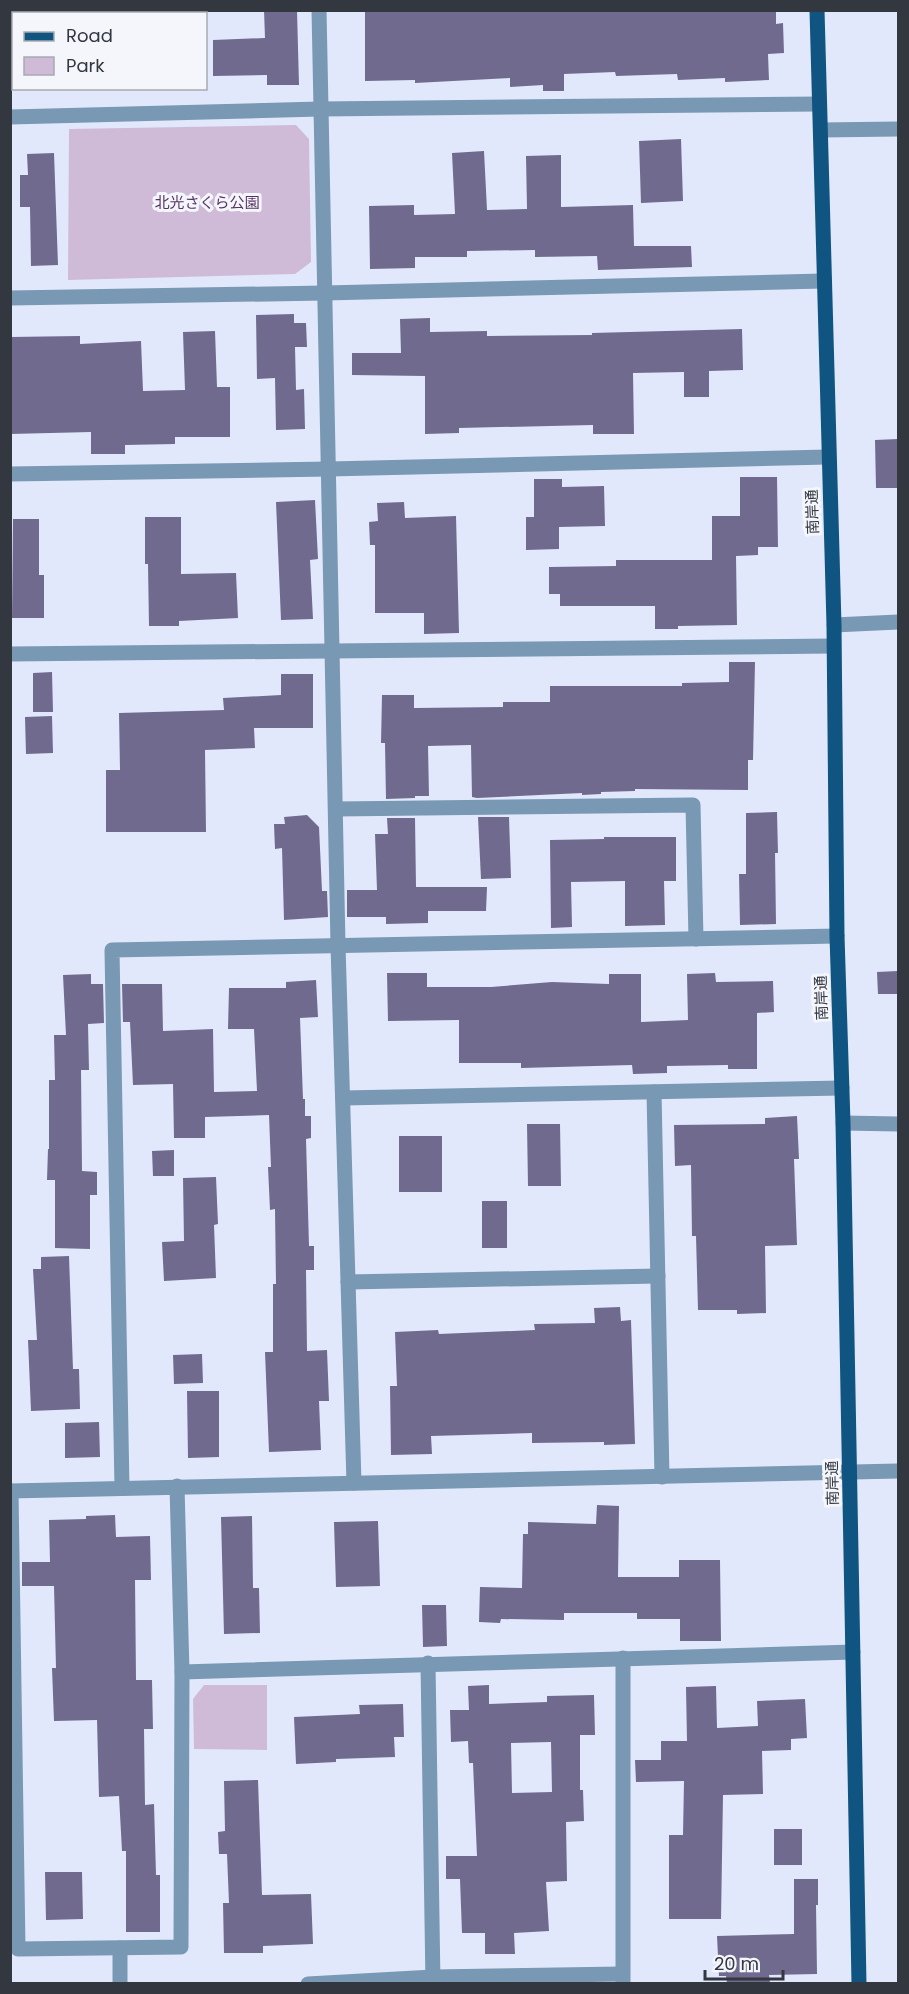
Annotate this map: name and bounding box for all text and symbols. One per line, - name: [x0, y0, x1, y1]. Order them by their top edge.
- legend: [12, 12, 207, 90]
- text: Road: [66, 23, 113, 48]
- text: Park: [66, 53, 105, 78]
- park label: 北光さくら公園: [154, 192, 260, 213]
- street label: 南岸通: [801, 489, 823, 535]
- street label: 南岸通: [810, 975, 832, 1021]
- street label: 南岸通: [821, 1460, 843, 1506]
- scale bar: [705, 1943, 783, 1981]
- text: 20 m: [714, 1951, 759, 1976]

